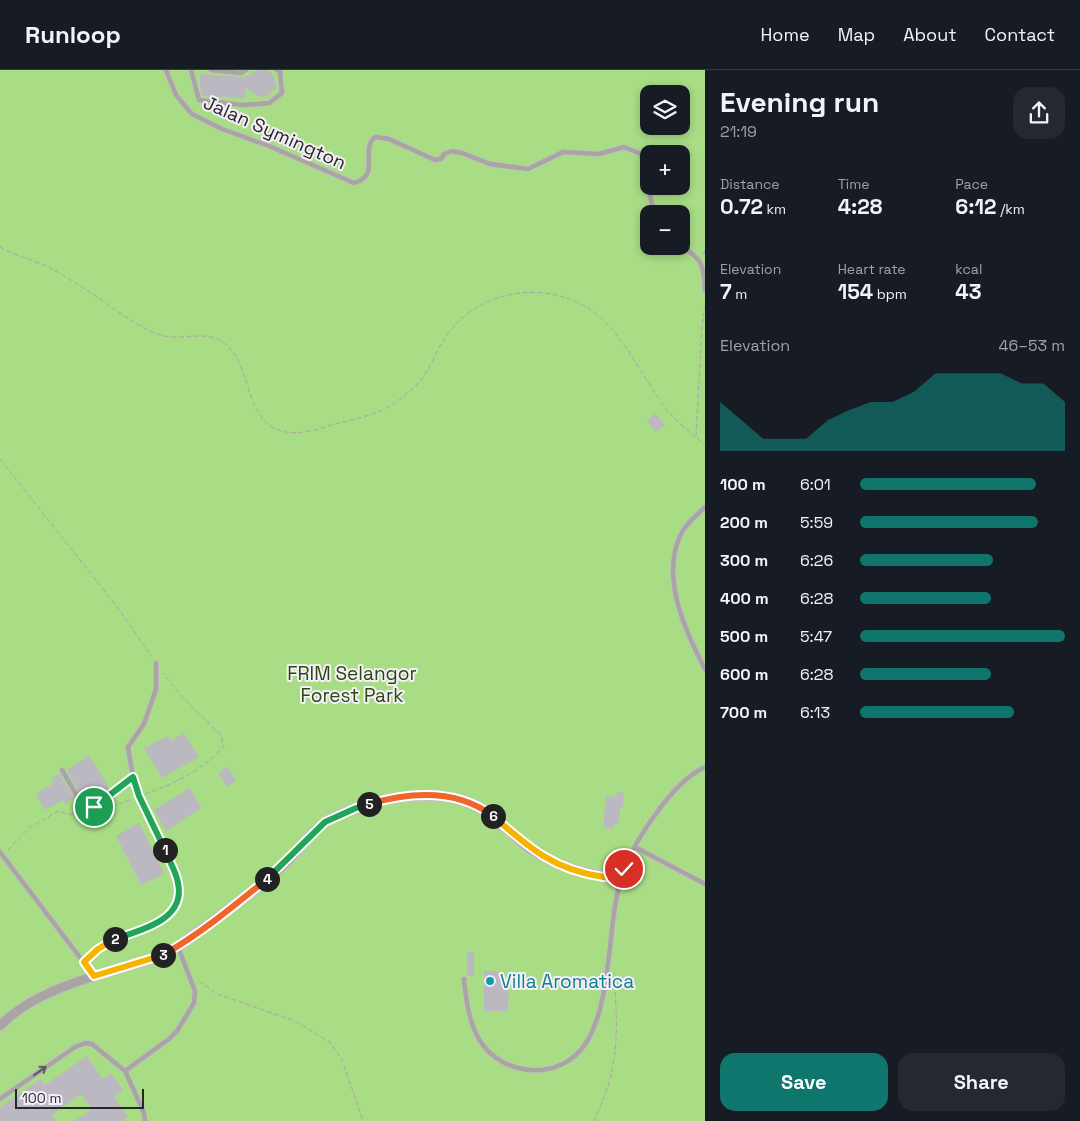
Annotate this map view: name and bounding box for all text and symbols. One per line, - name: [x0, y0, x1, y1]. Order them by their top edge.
- text: Runloop: [25, 19, 121, 50]
- text: Home: [761, 23, 810, 46]
- text: Map: [838, 23, 875, 46]
- text: About: [903, 23, 957, 46]
- text: Contact: [985, 23, 1055, 46]
- text: Evening run: [720, 84, 879, 120]
- map controls: [640, 85, 690, 255]
- button: layers: [640, 85, 690, 135]
- button: share: [1013, 87, 1065, 139]
- street label: Jalan Symington: [199, 90, 350, 175]
- text: 21:19: [720, 121, 757, 142]
- button: +: [640, 145, 690, 195]
- text: Distance: [720, 175, 780, 193]
- text: Time: [838, 175, 870, 193]
- text: Pace: [955, 175, 988, 193]
- text: 0.72: [720, 193, 763, 220]
- text: 4:28: [838, 193, 882, 220]
- text: 6:12: [955, 193, 997, 220]
- text: km: [763, 200, 786, 218]
- text: /km: [997, 200, 1025, 218]
- button: −: [640, 205, 690, 255]
- text: Elevation: [720, 260, 781, 278]
- text: Heart rate: [838, 260, 906, 278]
- text: kcal: [955, 260, 982, 278]
- text: 7: [720, 278, 732, 305]
- text: 154: [838, 278, 873, 305]
- text: 43: [955, 278, 981, 305]
- text: m: [732, 285, 747, 303]
- text: bpm: [873, 285, 907, 303]
- text: Elevation: [720, 335, 790, 356]
- text: 46–53 m: [998, 335, 1065, 356]
- text: 100 m: [720, 474, 766, 495]
- text: 6:01: [800, 474, 831, 495]
- text: 200 m: [720, 512, 768, 533]
- text: 5:59: [800, 512, 833, 533]
- text: 300 m: [720, 550, 768, 571]
- text: 6:26: [800, 550, 833, 571]
- text: 400 m: [720, 588, 769, 609]
- text: 6:28: [800, 588, 833, 609]
- text: 500 m: [720, 626, 768, 647]
- text: 5:47: [800, 626, 832, 647]
- park label: FRIM Selangor Forest Park: [287, 661, 417, 708]
- text: 600 m: [720, 664, 768, 685]
- text: 6:28: [800, 664, 833, 685]
- text: 700 m: [720, 702, 767, 723]
- text: 6:13: [800, 702, 830, 723]
- pin: [73, 786, 115, 828]
- pin: 5: [356, 792, 382, 816]
- icon: arrive: [80, 793, 108, 821]
- text: 5: [365, 795, 374, 813]
- pin: 6: [480, 804, 506, 828]
- text: 6: [489, 807, 498, 825]
- pin: 1: [152, 838, 178, 862]
- text: 1: [162, 841, 169, 859]
- pin: [603, 848, 645, 890]
- icon: check: [610, 855, 638, 883]
- pin: 4: [254, 866, 280, 892]
- text: 4: [263, 870, 272, 888]
- pin: 2: [102, 926, 128, 952]
- text: 2: [111, 930, 120, 948]
- pin: 3: [150, 942, 176, 968]
- text: 3: [159, 946, 168, 964]
- place label: Villa Aromatica: [500, 969, 634, 994]
- marker: Villa Aromatica: [484, 975, 496, 987]
- button: Save: [720, 1053, 888, 1111]
- button: Share: [898, 1053, 1065, 1111]
- one-way arrow: [33, 1066, 47, 1076]
- scale bar: [15, 1086, 144, 1109]
- text: 100 m: [22, 1089, 61, 1107]

